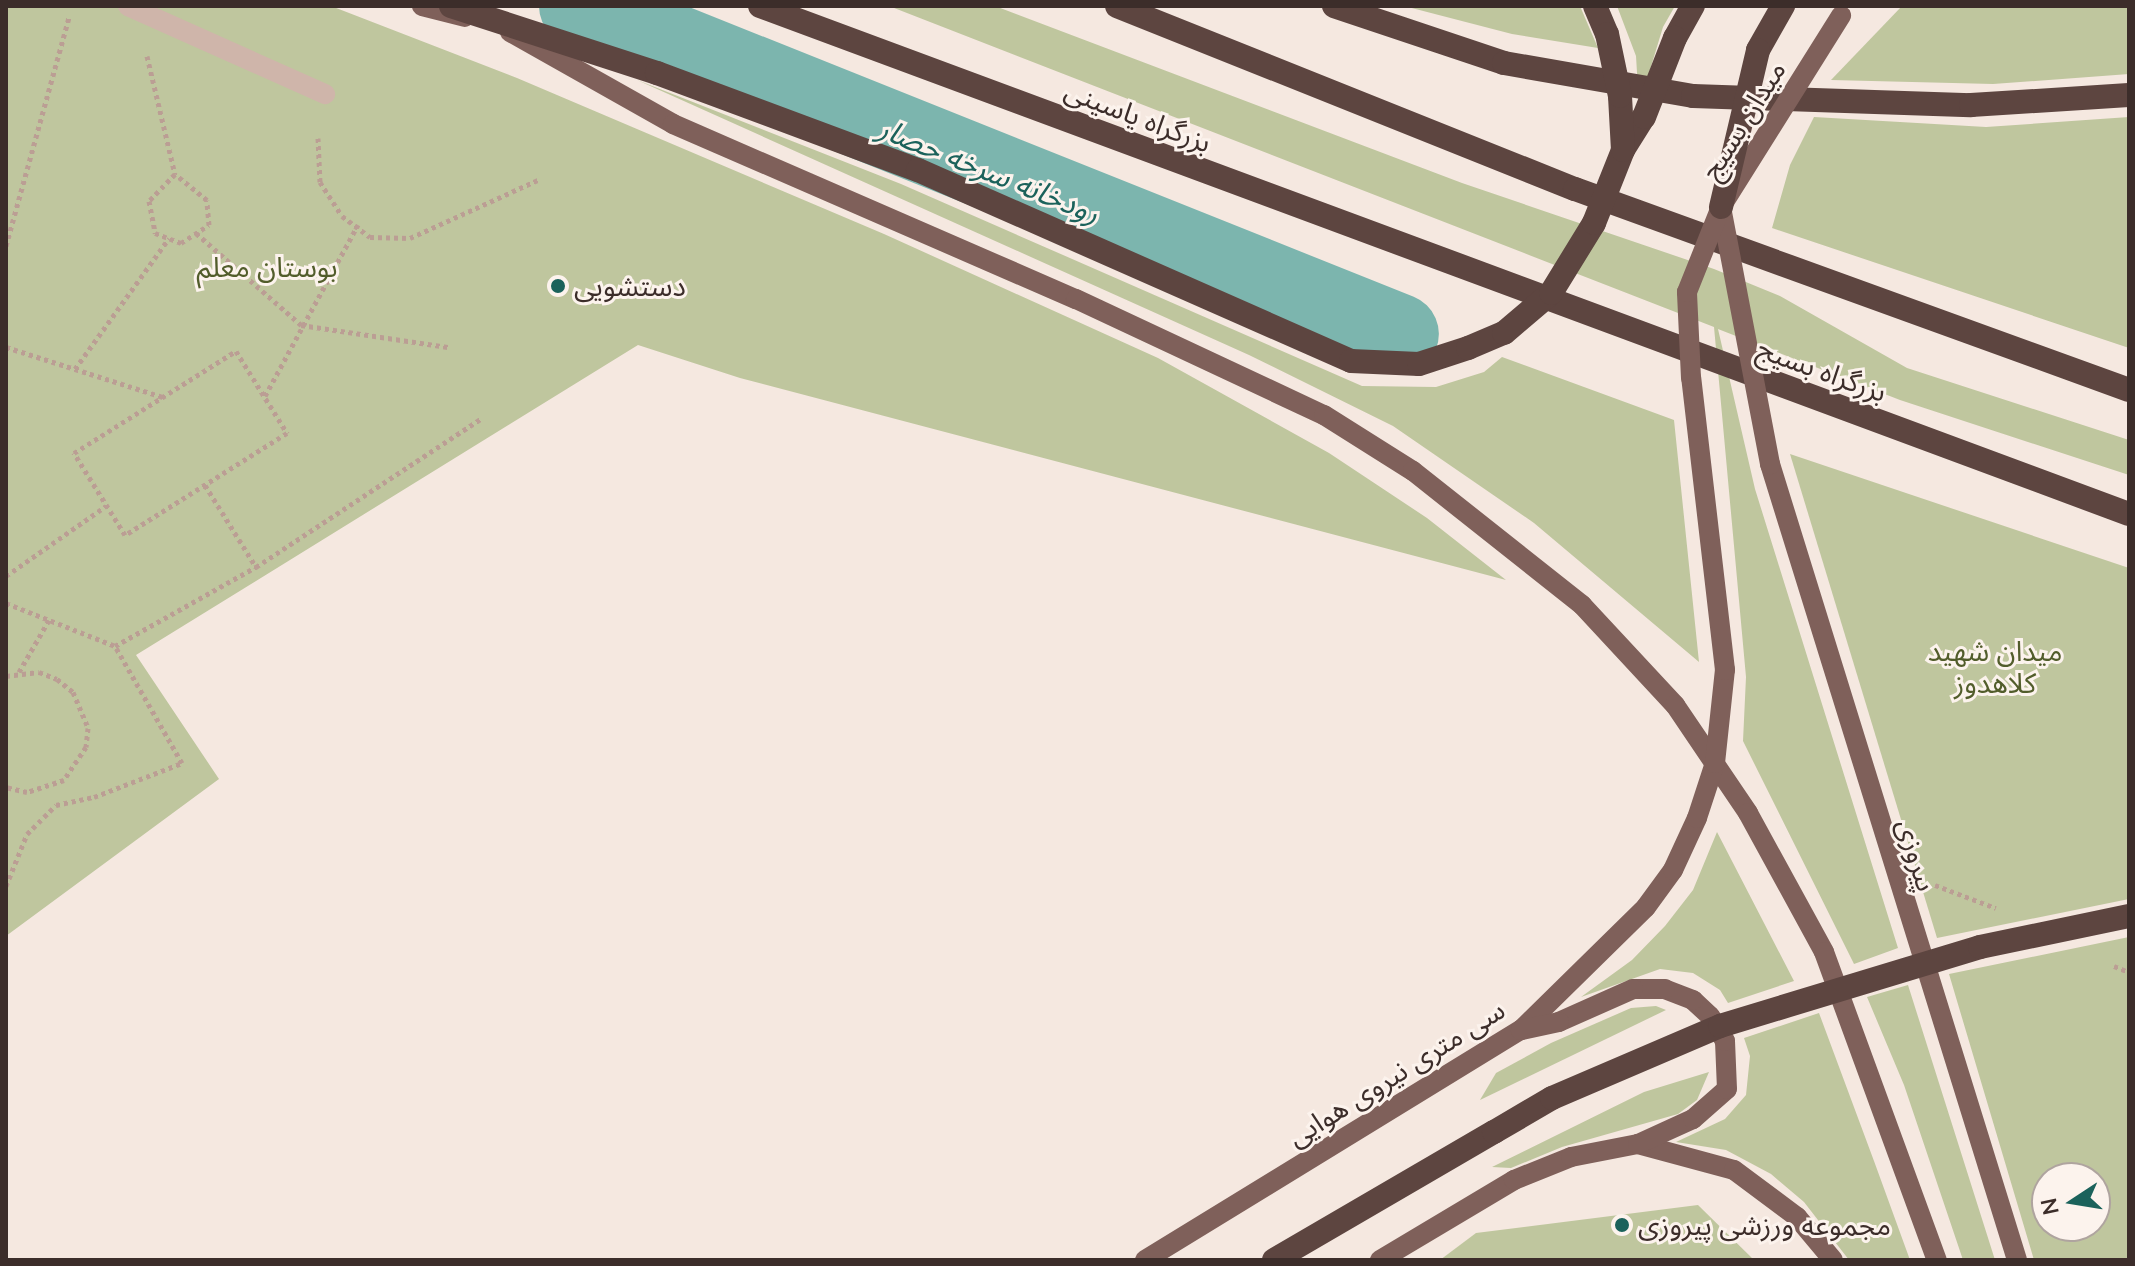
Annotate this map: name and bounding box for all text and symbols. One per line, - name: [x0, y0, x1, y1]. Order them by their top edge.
- street label: میدان بسیج: [1693, 55, 1793, 185]
- street label: بزرگراه یاسینی: [1060, 73, 1216, 159]
- water label: رودخانه سرخه حصار: [873, 109, 1105, 231]
- park label: بوستان معلم: [196, 250, 338, 284]
- place label: دستشویی: [574, 269, 686, 303]
- marker: دستشویی: [549, 277, 567, 295]
- street label: بزرگراه بسیج: [1753, 331, 1891, 409]
- park label: میدان شهید کلاهدوز: [1928, 634, 2062, 700]
- street label: پیروزی: [1890, 815, 1944, 895]
- street label: سی متری نیروی هوایی: [1281, 993, 1511, 1153]
- north arrow: [2031, 1162, 2111, 1242]
- text: N: [2034, 1196, 2065, 1218]
- place label: مجموعه ورزشی پیروزی: [1638, 1208, 1891, 1242]
- marker: مجموعه ورزشی پیروزی: [1613, 1216, 1631, 1234]

